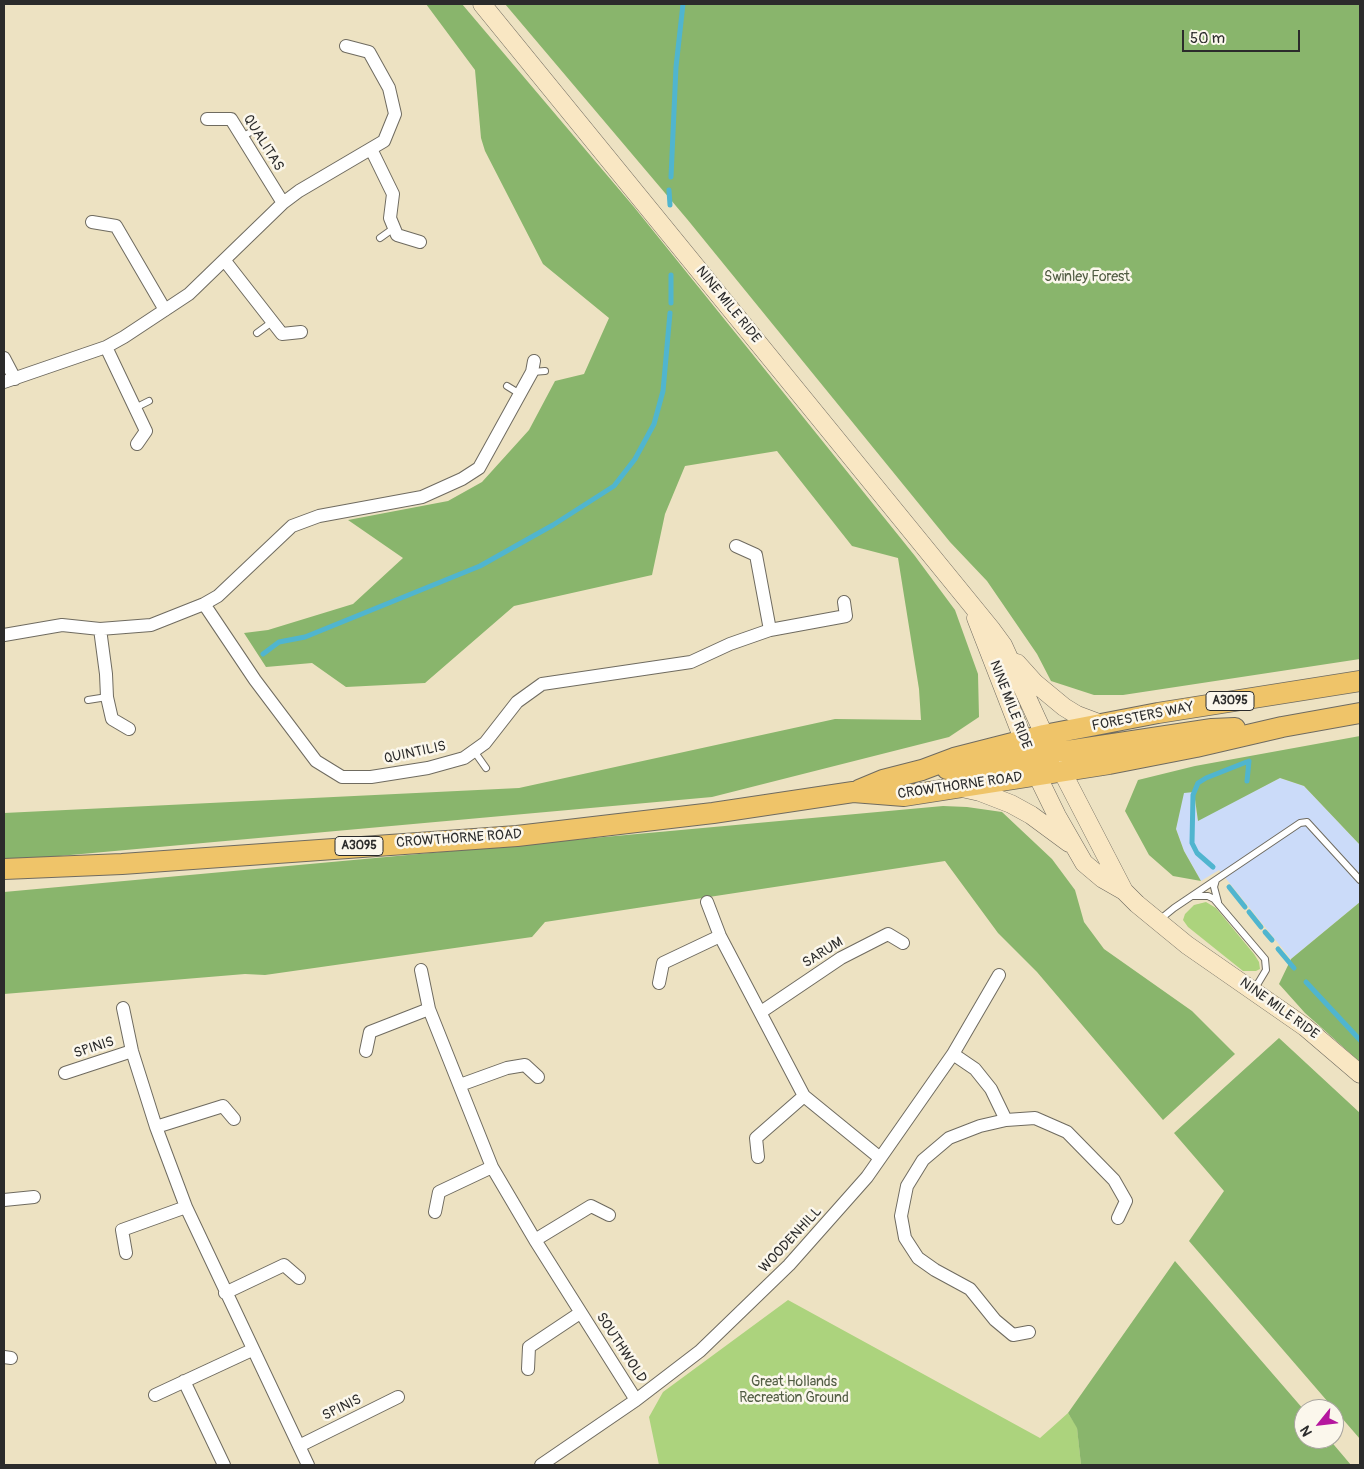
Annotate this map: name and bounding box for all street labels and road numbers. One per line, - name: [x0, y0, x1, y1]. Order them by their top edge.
- street label: QUALITAS: [239, 112, 287, 174]
- street label: NINE MILE RIDE: [692, 263, 764, 347]
- street label: NINE MILE RIDE: [985, 658, 1035, 752]
- road number: A3095: [1206, 691, 1254, 710]
- street label: FORESTERS WAY: [1091, 699, 1195, 735]
- street label: QUINTILIS: [382, 738, 448, 768]
- street label: CROWTHORNE ROAD: [897, 769, 1023, 803]
- street label: CROWTHORNE ROAD: [396, 826, 522, 852]
- road number: A3095: [335, 836, 383, 856]
- street label: SARUM: [800, 934, 846, 972]
- street label: NINE MILE RIDE: [1236, 975, 1322, 1043]
- street label: SPINIS: [72, 1034, 116, 1062]
- street label: WOODENHILL: [756, 1204, 826, 1276]
- street label: SOUTHWOLD: [592, 1310, 650, 1386]
- street label: SPINIS: [320, 1391, 364, 1425]

